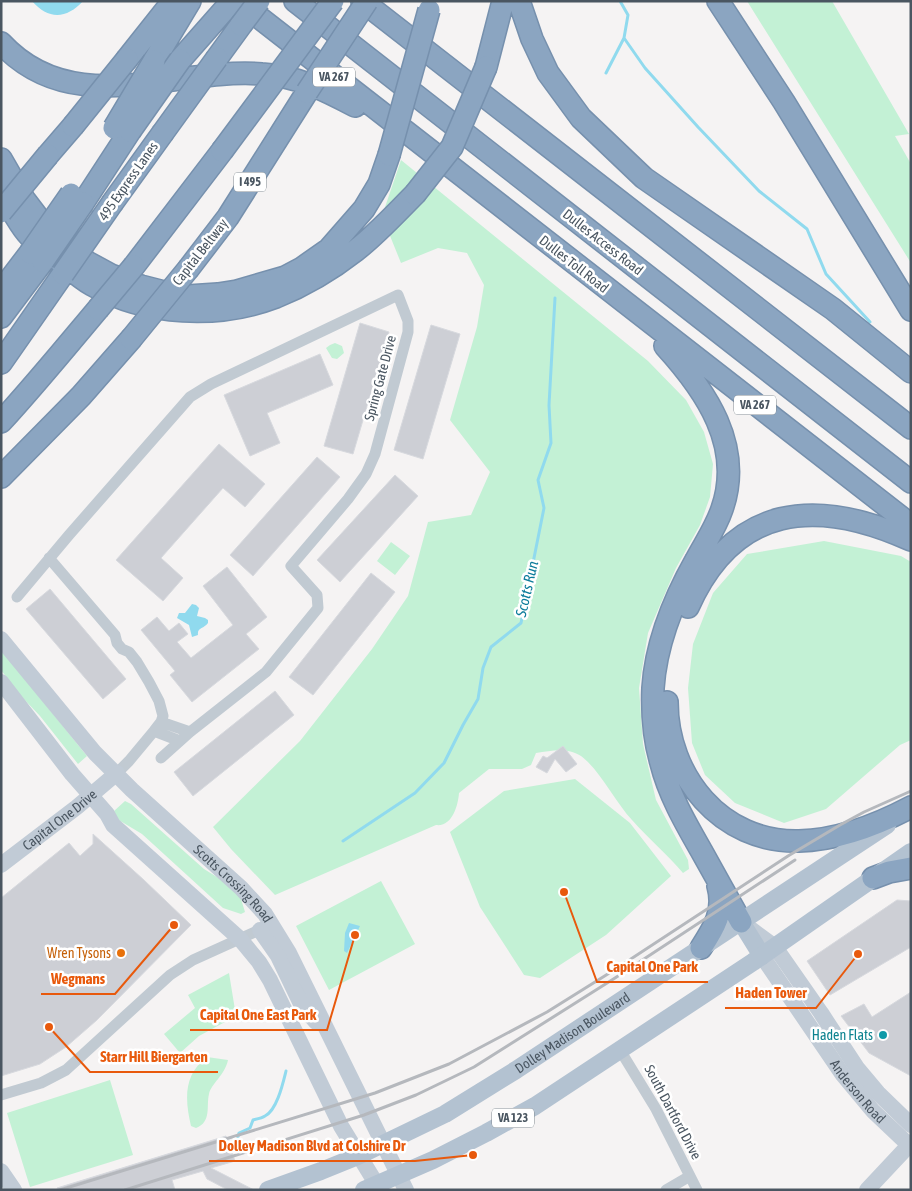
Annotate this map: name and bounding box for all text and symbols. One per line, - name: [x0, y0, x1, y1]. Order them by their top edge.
- road number: VA 267: [313, 68, 355, 86]
- street label: 495 Express Lanes: [95, 139, 161, 223]
- road number: I 495: [234, 172, 266, 192]
- street label: Dulles Access Road: [560, 206, 646, 278]
- street label: Capital Beltway: [169, 215, 231, 288]
- street label: Dulles Toll Road: [536, 232, 612, 296]
- street label: Spring Gate Drive: [361, 333, 399, 423]
- road number: VA 267: [734, 396, 776, 414]
- water label: Scotts Run: [512, 559, 541, 620]
- street label: Capital One Drive: [19, 786, 100, 854]
- street label: Scotts Crossing Road: [190, 841, 276, 925]
- place label: Wren Tysons: [47, 945, 111, 961]
- marker: Wren Tysons: [115, 947, 127, 959]
- callout: Capital One Park: [597, 952, 708, 982]
- text: Capital One Park: [606, 958, 698, 975]
- callout: Wegmans: [41, 964, 115, 994]
- text: Wegmans: [50, 970, 106, 987]
- callout: Haden Tower: [725, 978, 816, 1008]
- text: Haden Tower: [735, 984, 807, 1001]
- street label: Dolley Madison Boulevard: [512, 989, 633, 1076]
- callout: Capital One East Park: [190, 1000, 327, 1030]
- text: Capital One East Park: [200, 1006, 317, 1023]
- place label: Haden Flats: [812, 1027, 873, 1043]
- marker: Haden Flats: [877, 1029, 889, 1041]
- callout: Starr Hill Biergarten: [90, 1042, 218, 1072]
- text: Starr Hill Biergarten: [100, 1048, 208, 1065]
- street label: Anderson Road: [827, 1057, 889, 1127]
- street label: South Dartford Drive: [641, 1062, 705, 1162]
- road number: VA 123: [492, 1108, 534, 1128]
- callout: Dolley Madison Blvd at Colshire Dr: [209, 1131, 415, 1161]
- text: Dolley Madison Blvd at Colshire Dr: [219, 1137, 406, 1154]

